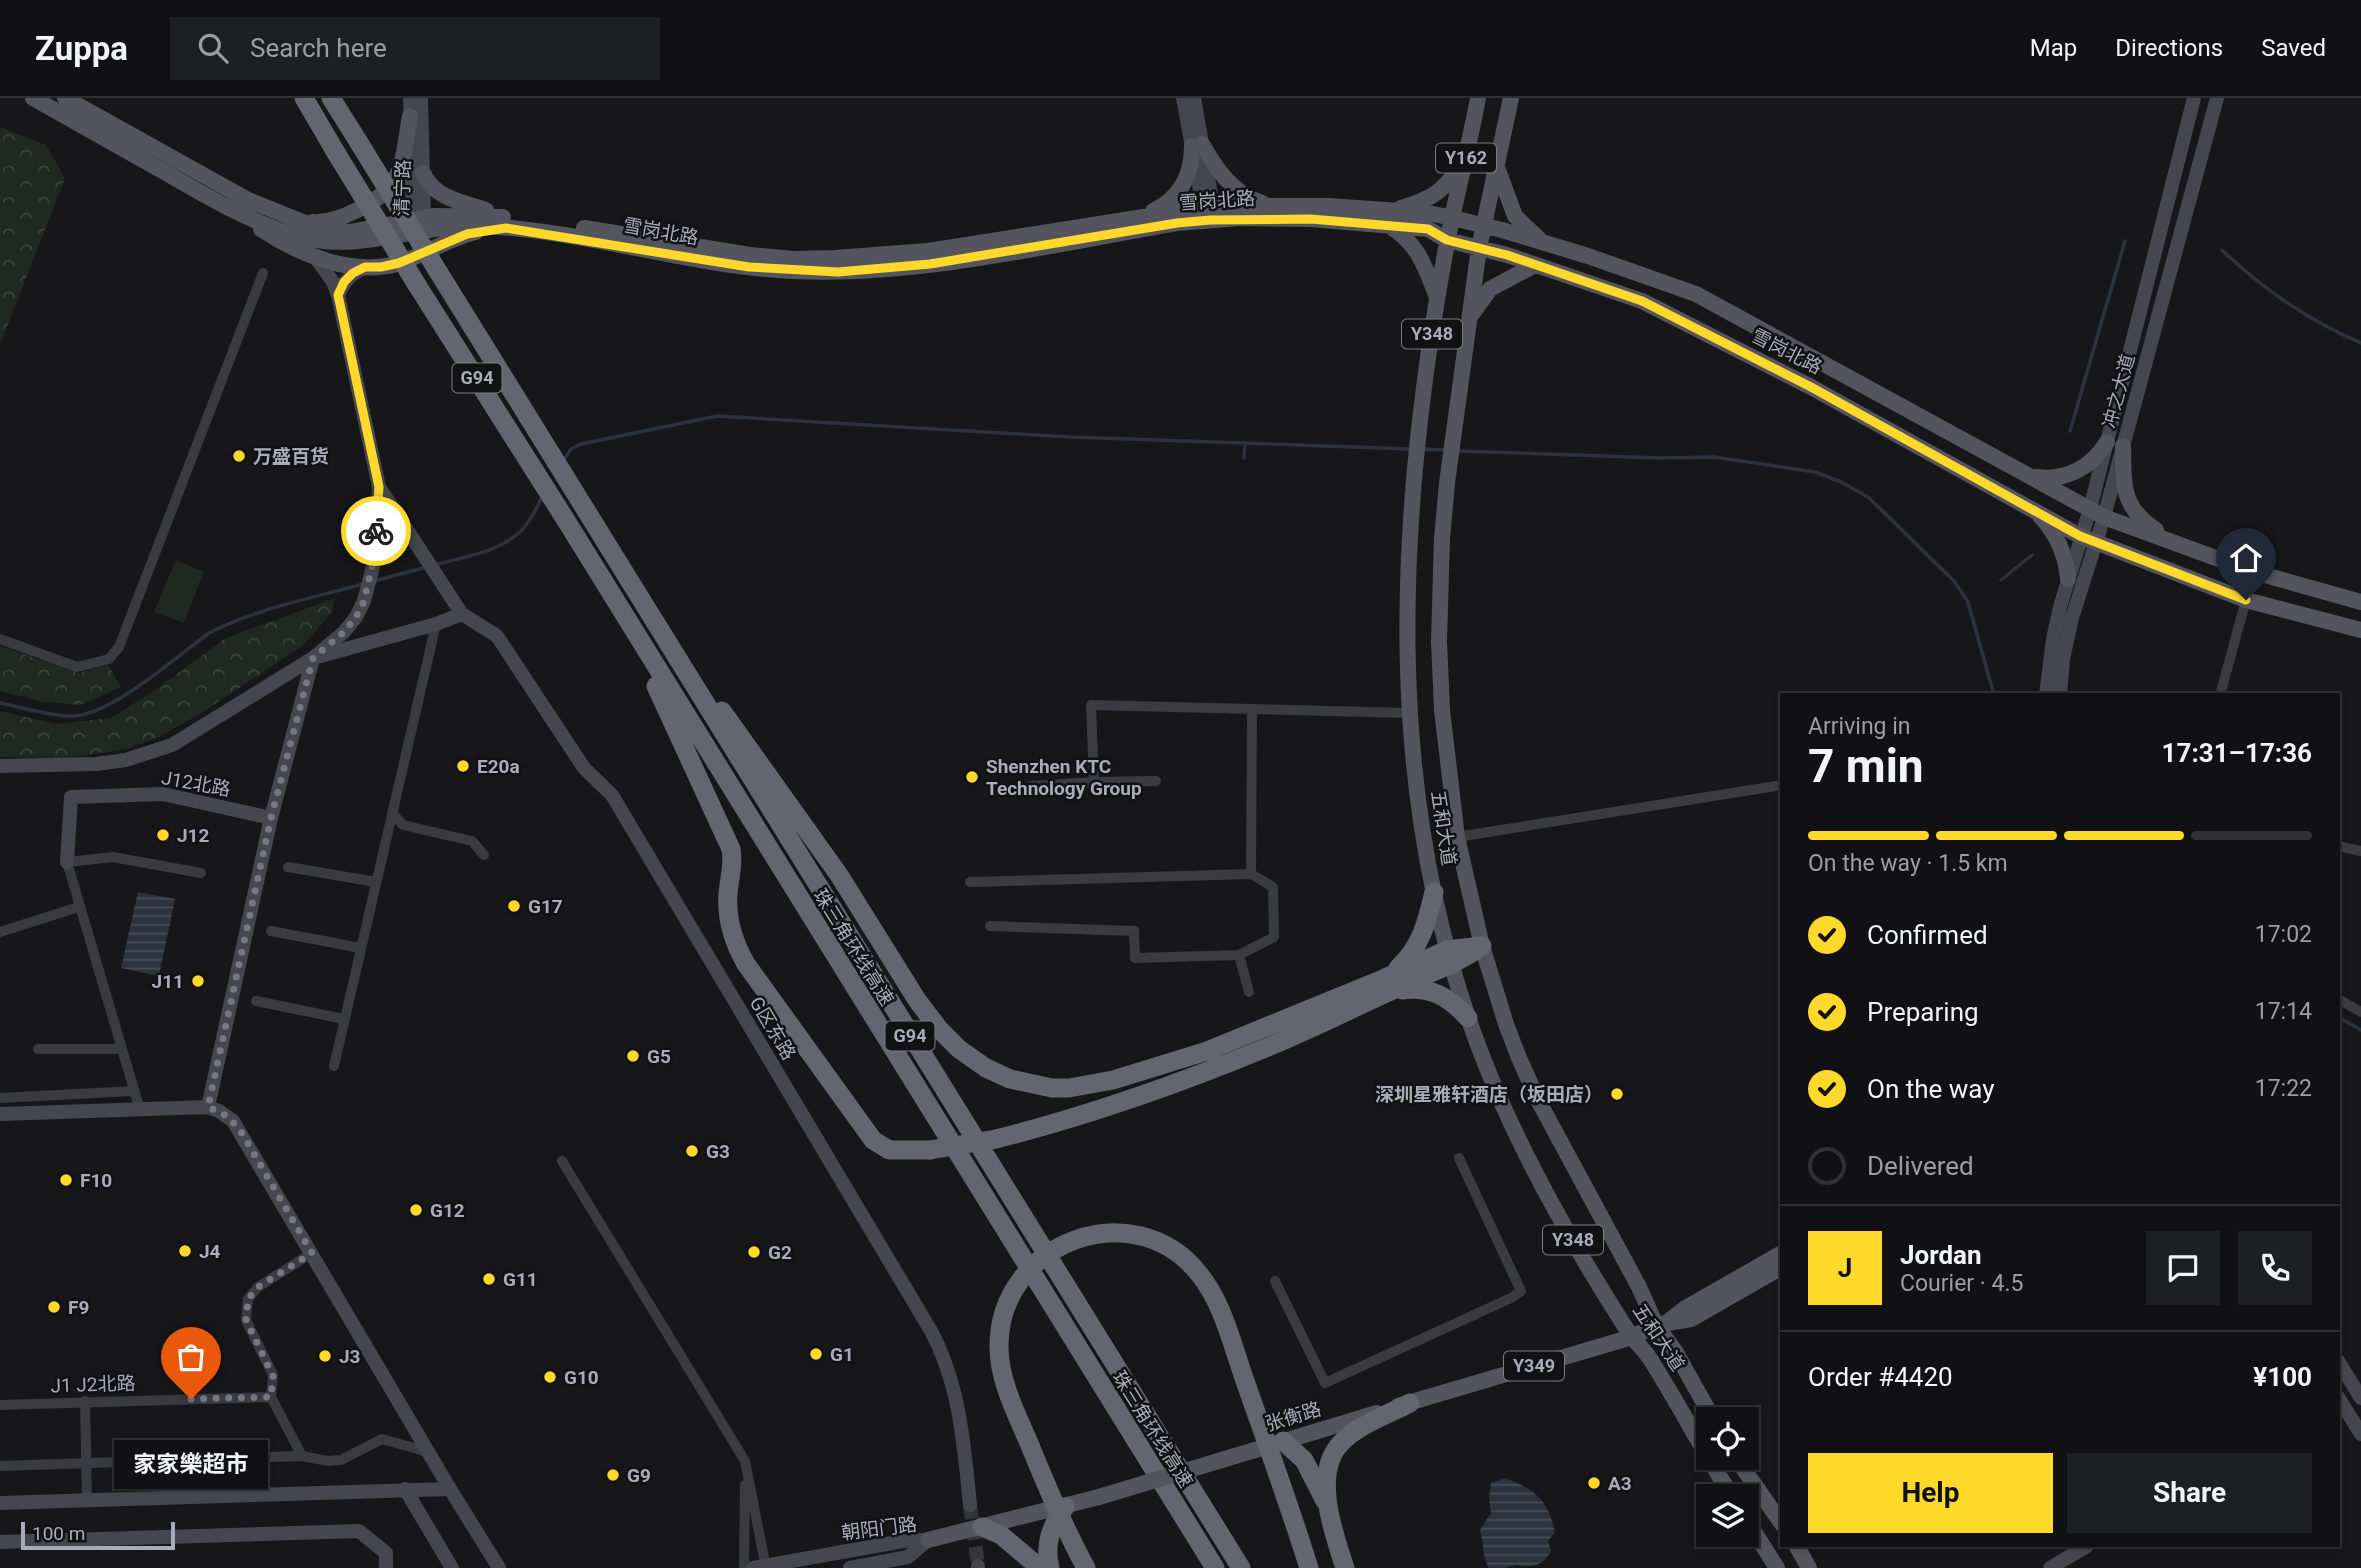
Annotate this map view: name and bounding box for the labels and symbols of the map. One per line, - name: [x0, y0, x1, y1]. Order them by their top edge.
- road number: Y162: [1436, 144, 1496, 172]
- street label: 清宁路: [390, 159, 415, 217]
- street label: 雪岗北路: [1178, 186, 1256, 215]
- street label: 雪岗北路: [621, 214, 700, 249]
- road number: Y348: [1402, 320, 1462, 348]
- street label: 雪岗北路: [1748, 324, 1826, 379]
- street label: 冲之大道: [2098, 351, 2139, 431]
- road number: G94: [452, 364, 502, 392]
- place label: 万盛百货: [253, 445, 329, 468]
- marker: 万盛百货: [231, 448, 247, 464]
- courier: [341, 496, 411, 566]
- pin: [2216, 528, 2276, 600]
- place label: E20a: [477, 755, 520, 778]
- place label: Shenzhen KTC Technology Group: [986, 755, 1142, 800]
- marker: E20a: [455, 758, 471, 774]
- street label: J12北路: [160, 766, 232, 801]
- marker: Shenzhen KTC Technology Group: [964, 769, 980, 785]
- street label: 五和大道: [1426, 789, 1461, 867]
- place label: J12: [177, 824, 210, 847]
- marker: J12: [155, 827, 171, 843]
- street label: 珠三角环线高速: [809, 885, 899, 1010]
- place label: G17: [528, 895, 563, 918]
- marker: G17: [506, 898, 522, 914]
- place label: J11: [152, 970, 184, 993]
- marker: J11: [190, 973, 206, 989]
- street label: G区东路: [745, 992, 800, 1064]
- road number: G94: [886, 1021, 934, 1051]
- place label: G5: [647, 1045, 671, 1068]
- marker: G5: [625, 1048, 641, 1064]
- place label: 深圳星雅轩酒店（坂田店）: [1375, 1083, 1603, 1106]
- marker: 深圳星雅轩酒店（坂田店）: [1609, 1086, 1625, 1102]
- place label: G3: [706, 1140, 730, 1163]
- marker: G3: [684, 1143, 700, 1159]
- place label: F10: [80, 1169, 112, 1192]
- marker: F10: [58, 1172, 74, 1188]
- place label: G12: [430, 1199, 465, 1222]
- marker: G12: [408, 1202, 424, 1218]
- road number: Y348: [1543, 1226, 1603, 1254]
- place label: J4: [199, 1240, 221, 1263]
- place label: G2: [768, 1241, 792, 1264]
- marker: J4: [177, 1243, 193, 1259]
- marker: G2: [746, 1244, 762, 1260]
- place label: G11: [503, 1268, 538, 1291]
- marker: G11: [481, 1271, 497, 1287]
- place label: F9: [68, 1296, 89, 1319]
- marker: F9: [46, 1299, 62, 1315]
- street label: 五和大道: [1628, 1299, 1689, 1375]
- pin: [161, 1327, 221, 1399]
- place label: G1: [830, 1343, 854, 1366]
- place label: J3: [339, 1345, 361, 1368]
- marker: G1: [808, 1346, 824, 1362]
- marker: J3: [317, 1348, 333, 1364]
- road number: Y349: [1504, 1352, 1564, 1380]
- place label: G10: [564, 1366, 599, 1389]
- street label: 珠三角环线高速: [1108, 1367, 1198, 1492]
- marker: G10: [542, 1369, 558, 1385]
- street label: J1 J2北路: [50, 1372, 136, 1397]
- street label: 张衡路: [1263, 1397, 1324, 1436]
- callout: 家家樂超市: [114, 1441, 268, 1490]
- place label: G9: [627, 1464, 651, 1487]
- marker: G9: [605, 1467, 621, 1483]
- place label: A3: [1608, 1472, 1632, 1495]
- marker: A3: [1586, 1475, 1602, 1491]
- street label: 朝阳门路: [840, 1512, 918, 1545]
- scale bar: [21, 1519, 175, 1551]

